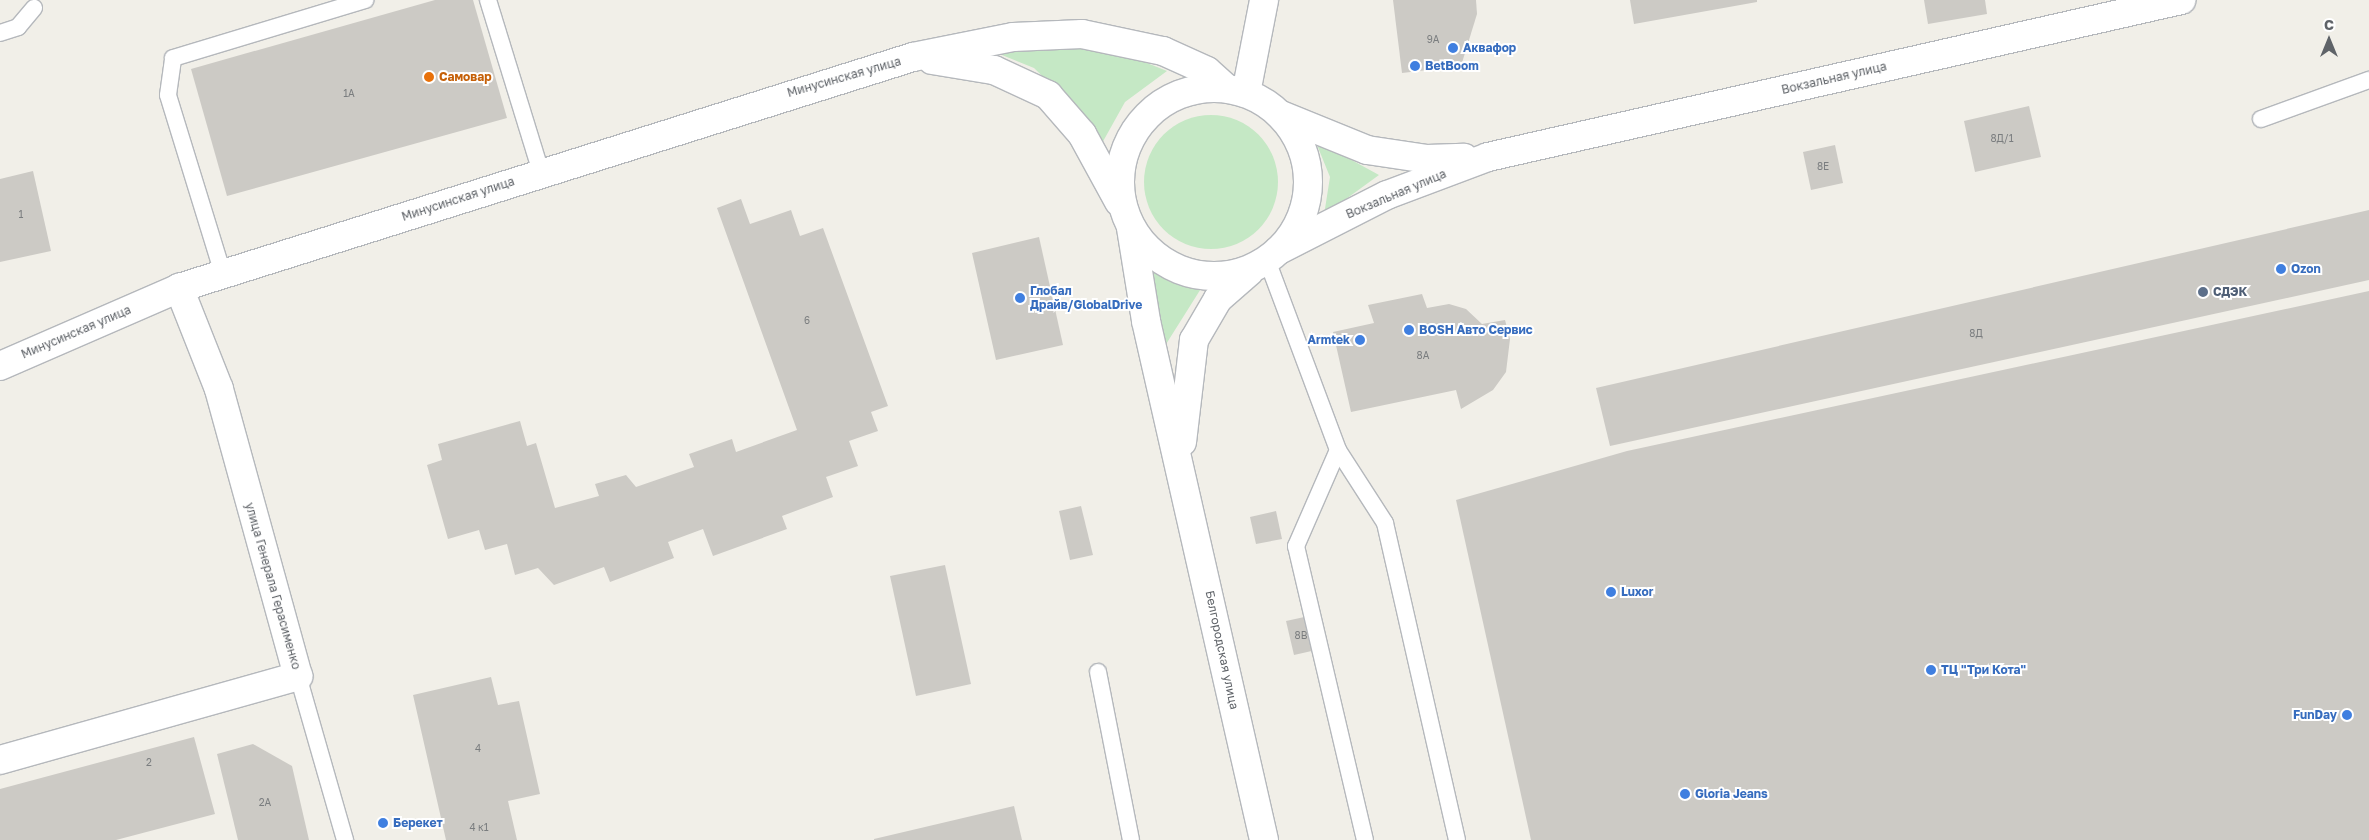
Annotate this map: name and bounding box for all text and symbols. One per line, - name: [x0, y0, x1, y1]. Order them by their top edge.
- north arrow: [2304, 15, 2354, 65]
- text: С: [2324, 16, 2334, 33]
- house number: 9А: [1427, 34, 1439, 46]
- place label: Аквафор: [1463, 41, 1516, 55]
- marker: Аквафор: [1447, 42, 1459, 54]
- street label: Минусинская улица: [785, 54, 903, 100]
- place label: BetBoom: [1425, 59, 1479, 73]
- street label: Вокзальная улица: [1780, 59, 1888, 97]
- marker: BetBoom: [1409, 60, 1421, 72]
- place label: Самовар: [439, 70, 492, 84]
- marker: Самовар: [423, 71, 435, 83]
- house number: 1А: [343, 88, 355, 100]
- house number: 8Д/1: [1990, 133, 2014, 145]
- house number: 8Е: [1817, 161, 1829, 173]
- street label: Вокзальная улица: [1344, 166, 1448, 222]
- street label: Минусинская улица: [400, 174, 516, 224]
- house number: 1: [19, 209, 23, 221]
- place label: Ozon: [2291, 262, 2321, 276]
- marker: Ozon: [2275, 263, 2287, 275]
- place label: Глобал Драйв/GlobalDrive: [1030, 284, 1142, 312]
- place label: СДЭК: [2213, 285, 2247, 299]
- marker: СДЭК: [2197, 286, 2209, 298]
- marker: Глобал Драйв/GlobalDrive: [1014, 292, 1026, 304]
- street label: Минусинская улица: [19, 302, 133, 362]
- house number: 6: [804, 315, 810, 327]
- place label: BOSH Авто Сервис: [1419, 323, 1533, 337]
- marker: BOSH Авто Сервис: [1403, 324, 1415, 336]
- house number: 8Д: [1969, 328, 1983, 340]
- place label: Armtek: [1307, 333, 1350, 347]
- marker: Armtek: [1354, 334, 1366, 346]
- house number: 8А: [1417, 350, 1429, 362]
- street label: улица Генерала Герасименко: [242, 501, 304, 671]
- place label: Luxor: [1621, 585, 1653, 599]
- marker: Luxor: [1605, 586, 1617, 598]
- street label: Белгородская улица: [1202, 589, 1242, 711]
- house number: 8В: [1295, 630, 1307, 642]
- place label: ТЦ "Три Кота": [1941, 663, 2026, 677]
- marker: ТЦ "Три Кота": [1925, 664, 1937, 676]
- place label: FunDay: [2293, 708, 2337, 722]
- marker: FunDay: [2341, 709, 2353, 721]
- house number: 4: [475, 743, 481, 755]
- house number: 2: [146, 757, 152, 769]
- place label: Gloria Jeans: [1695, 787, 1768, 801]
- marker: Gloria Jeans: [1679, 788, 1691, 800]
- house number: 2А: [259, 797, 271, 809]
- place label: Берекет: [393, 816, 443, 830]
- marker: Берекет: [377, 817, 389, 829]
- house number: 4 к1: [469, 822, 489, 834]

